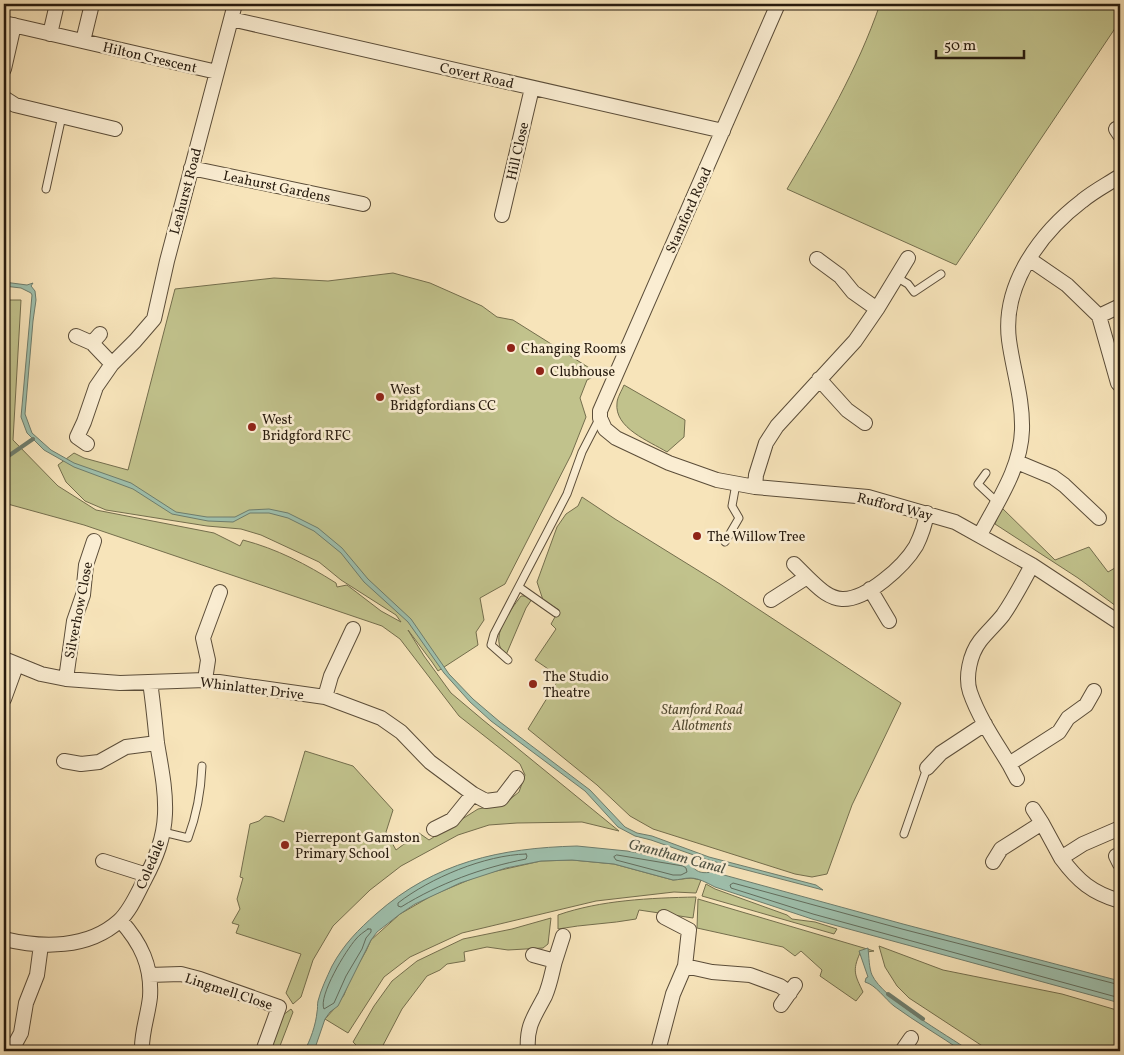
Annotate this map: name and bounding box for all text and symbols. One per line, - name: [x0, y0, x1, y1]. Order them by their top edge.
- scale bar: [936, 28, 1024, 60]
- text: 50 m: [944, 36, 976, 57]
- street label: Hilton Crescent: [101, 38, 199, 79]
- street label: Covert Road: [438, 59, 516, 94]
- street label: Hill Close: [503, 120, 534, 182]
- street label: Leahurst Road: [166, 146, 207, 237]
- street label: Stamford Road: [662, 164, 717, 257]
- street label: Leahurst Gardens: [221, 167, 332, 208]
- place label: Changing Rooms: [521, 340, 626, 359]
- marker: Changing Rooms: [505, 342, 517, 354]
- place label: Clubhouse: [550, 363, 615, 382]
- marker: Clubhouse: [534, 365, 546, 377]
- place label: West Bridgfordians CC: [390, 381, 496, 416]
- marker: West Bridgfordians CC: [374, 391, 386, 403]
- place label: West Bridgford RFC: [262, 411, 351, 446]
- marker: West Bridgford RFC: [246, 421, 258, 433]
- street label: Rufford Way: [855, 489, 935, 526]
- place label: The Willow Tree: [707, 528, 806, 547]
- marker: The Willow Tree: [691, 530, 703, 542]
- street label: Silverhow Close: [61, 560, 98, 660]
- place label: The Studio Theatre: [543, 668, 609, 703]
- street label: Whinlatter Drive: [199, 674, 305, 705]
- marker: The Studio Theatre: [527, 678, 539, 690]
- park label: Stamford Road Allotments: [661, 701, 743, 736]
- place label: Pierrepont Gamston Primary School: [295, 829, 420, 864]
- water label: Grantham Canal: [626, 834, 728, 881]
- street label: Coledale: [132, 836, 171, 893]
- marker: Pierrepont Gamston Primary School: [279, 839, 291, 851]
- street label: Lingmell Close: [182, 969, 275, 1016]

